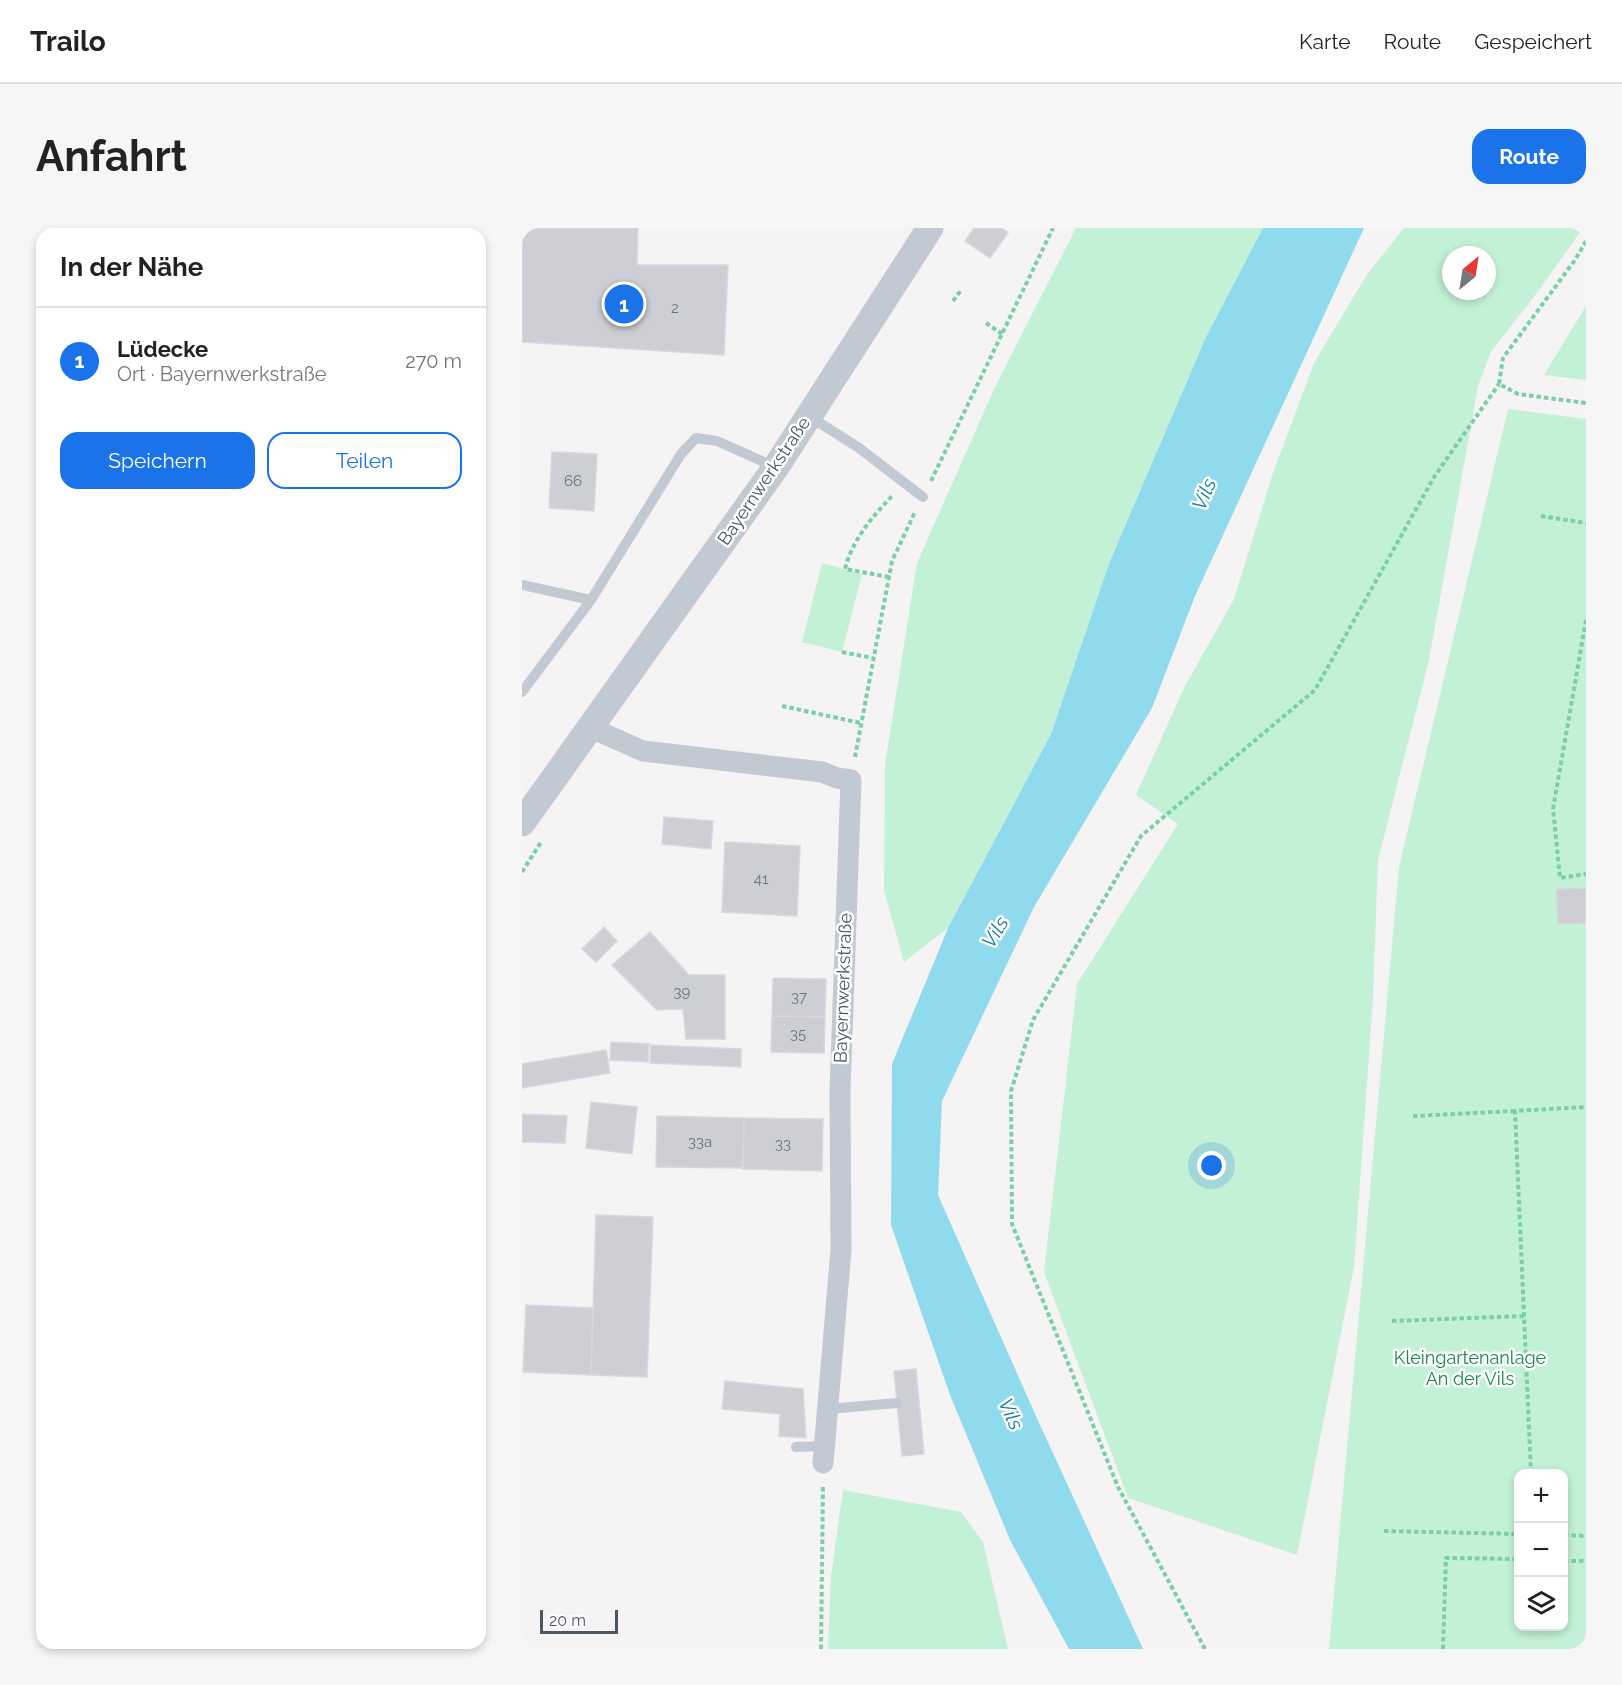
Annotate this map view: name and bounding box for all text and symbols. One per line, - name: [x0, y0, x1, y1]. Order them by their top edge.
- text: Trailo: [30, 25, 106, 58]
- text: Karte: [1299, 29, 1351, 54]
- text: Route: [1384, 29, 1441, 54]
- text: Gespeichert: [1474, 29, 1592, 54]
- button: Route: [1472, 129, 1586, 184]
- text: Anfahrt: [36, 132, 187, 181]
- north arrow: [1442, 246, 1496, 300]
- text: In der Nähe: [60, 252, 203, 282]
- pin: 1: [604, 282, 644, 326]
- house number: 2: [671, 299, 679, 317]
- text: Lüdecke: [117, 336, 208, 362]
- text: 1: [75, 349, 84, 373]
- text: 270 m: [405, 349, 462, 373]
- text: Ort · Bayernwerkstraße: [117, 362, 326, 386]
- street label: Bayernwerkstraße: [713, 412, 815, 549]
- button: Speichern: [60, 432, 255, 489]
- button: Teilen: [267, 432, 462, 489]
- house number: 66: [564, 472, 582, 490]
- water label: Vils: [1187, 474, 1222, 513]
- house number: 41: [754, 870, 769, 888]
- street label: Bayernwerkstraße: [829, 912, 856, 1063]
- water label: Vils: [977, 912, 1014, 952]
- house number: 39: [674, 983, 691, 1001]
- house number: 37: [791, 988, 807, 1006]
- house number: 35: [790, 1025, 806, 1043]
- house number: 33a: [688, 1133, 712, 1151]
- house number: 33: [775, 1135, 791, 1153]
- your location: [1197, 1151, 1226, 1180]
- park label: Kleingartenanlage An der Vils: [1394, 1347, 1547, 1389]
- water label: Vils: [993, 1394, 1029, 1434]
- map controls: [1514, 1469, 1568, 1631]
- button: +: [1514, 1469, 1568, 1523]
- button: −: [1514, 1523, 1568, 1577]
- button: layers: [1514, 1577, 1568, 1631]
- scale bar: [540, 1607, 618, 1634]
- text: 20 m: [549, 1611, 586, 1630]

